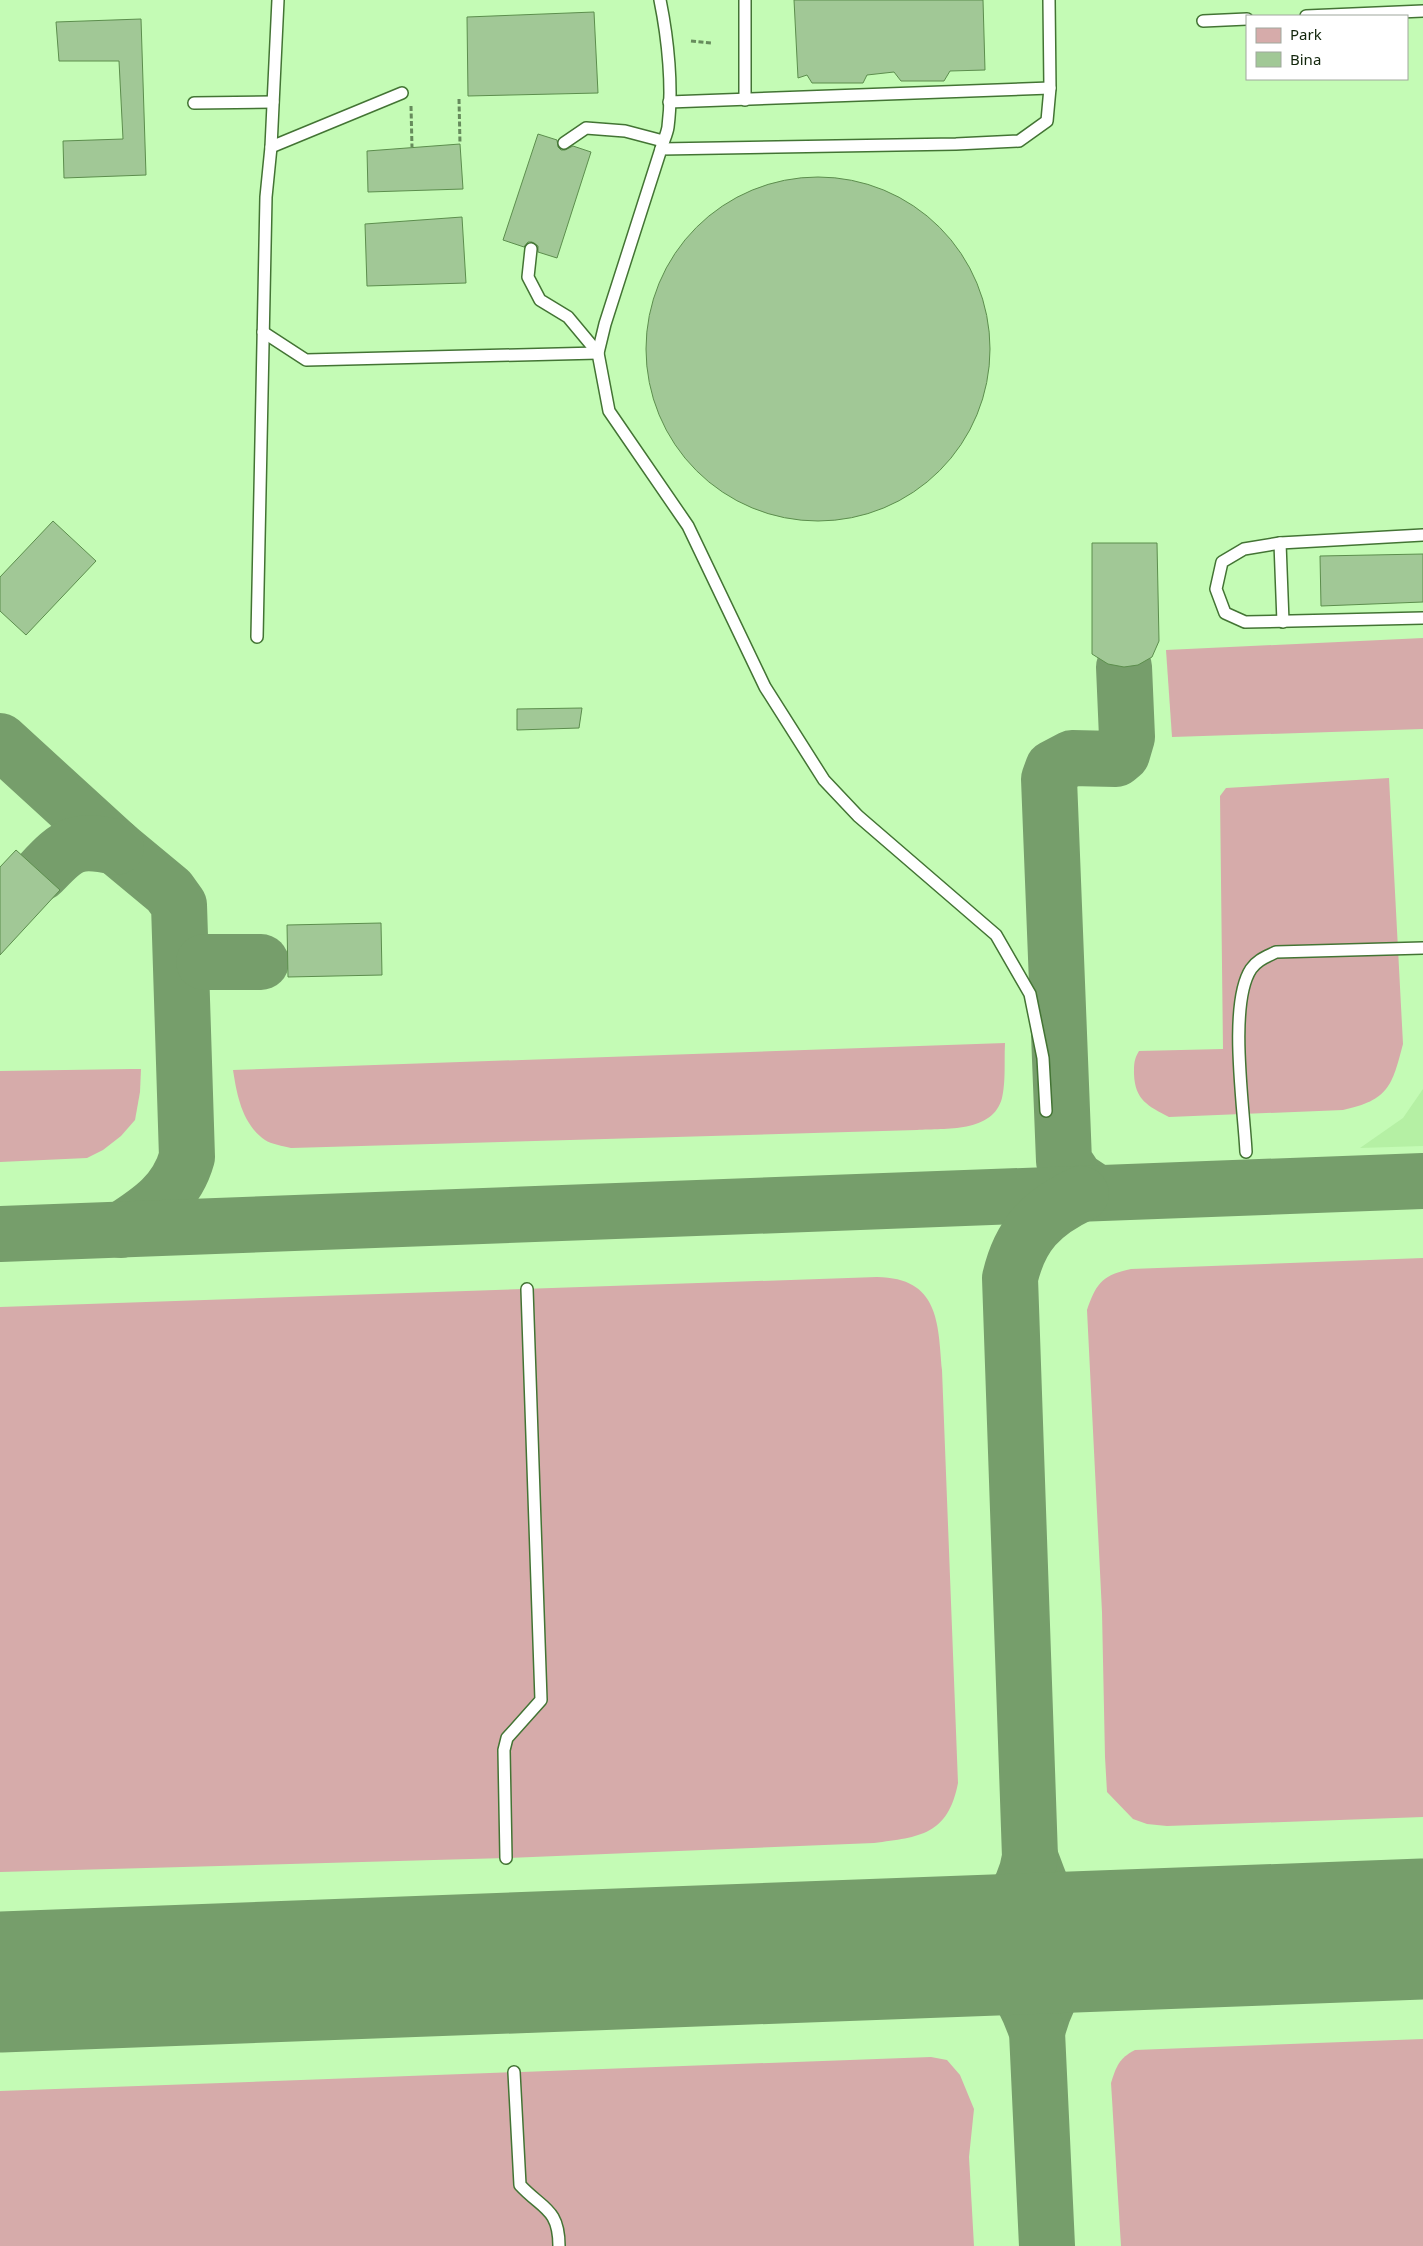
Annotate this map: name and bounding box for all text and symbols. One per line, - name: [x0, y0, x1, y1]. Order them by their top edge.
- legend: [1246, 15, 1408, 80]
- text: Park: [1290, 24, 1322, 44]
- text: Bina: [1290, 49, 1321, 69]

